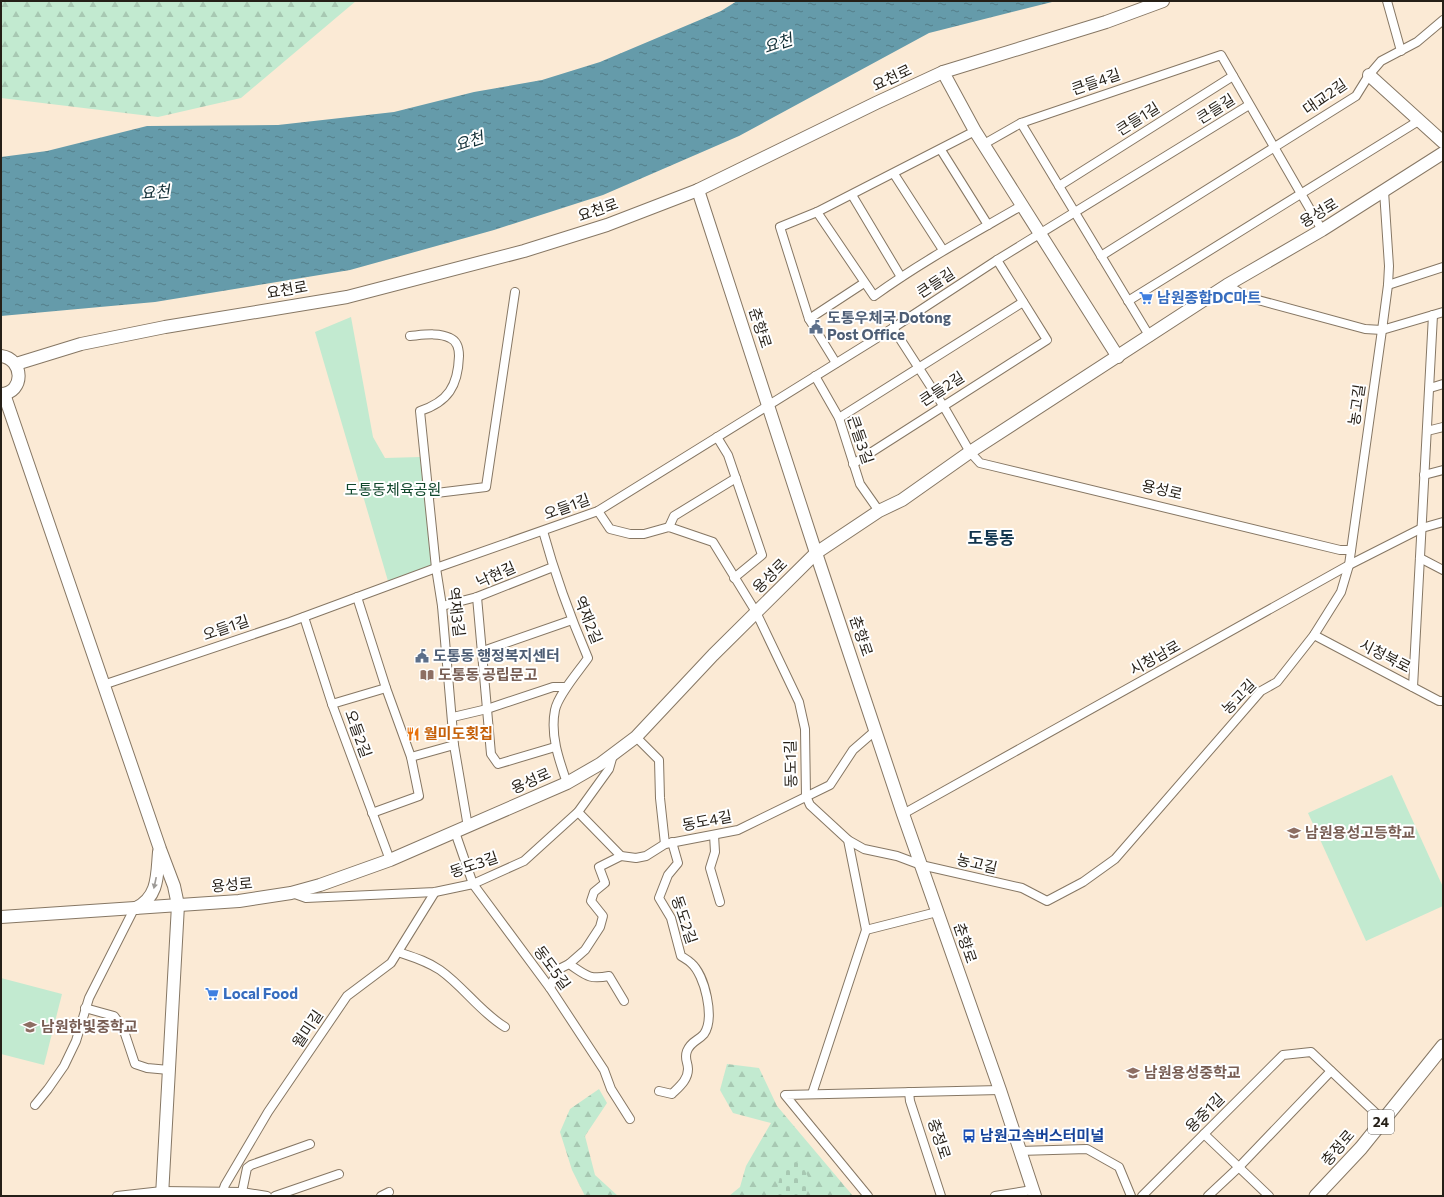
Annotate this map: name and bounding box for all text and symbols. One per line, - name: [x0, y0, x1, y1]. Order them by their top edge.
- water label: 요천: [761, 28, 797, 56]
- street label: 요천로: [869, 60, 914, 94]
- street label: 큰들4길: [1069, 64, 1122, 98]
- street label: 대교2길: [1299, 75, 1350, 118]
- street label: 큰들길: [1193, 90, 1238, 127]
- street label: 큰들1길: [1112, 98, 1163, 138]
- water label: 요천: [452, 126, 488, 154]
- water label: 요천: [139, 181, 173, 202]
- street label: 요천로: [575, 194, 620, 224]
- street label: 용성로: [1296, 194, 1341, 231]
- street label: 큰들길: [913, 263, 958, 301]
- street label: 요천로: [265, 277, 309, 301]
- place label: 남원종합DC마트: [1157, 288, 1261, 306]
- supermarket icon: 남원종합DC마트: [1138, 290, 1154, 306]
- street label: 춘향로: [746, 305, 776, 350]
- place label: 도통우체국 Dotong Post Office: [827, 308, 951, 343]
- public building icon: 도통우체국 Dotong Post Office: [808, 319, 824, 335]
- street label: 큰들2길: [916, 367, 967, 409]
- street label: 농고길: [1344, 383, 1368, 427]
- street label: 큰들3길: [844, 413, 878, 466]
- street label: 용성로: [1140, 476, 1184, 502]
- park label: 도통동체육공원: [345, 480, 441, 498]
- street label: 오들1길: [541, 489, 592, 523]
- district label: 도통동: [968, 527, 1015, 548]
- street label: 용성로: [748, 554, 790, 596]
- street label: 낙현길: [473, 557, 518, 591]
- street label: 역재3길: [445, 586, 469, 638]
- street label: 역재2길: [571, 593, 607, 646]
- street label: 오들1길: [200, 611, 251, 643]
- street label: 춘향로: [847, 613, 877, 658]
- street label: 시청북로: [1357, 635, 1414, 676]
- street label: 시청남로: [1126, 636, 1183, 678]
- place label: 도통동 행정복지센터: [433, 646, 560, 664]
- public building icon: 도통동 행정복지센터: [414, 648, 430, 664]
- place label: 도통동 공립문고: [438, 665, 538, 683]
- library icon: 도통동 공립문고: [419, 667, 435, 683]
- street label: 농고길: [1217, 675, 1259, 717]
- street label: 오들2길: [342, 707, 376, 760]
- place label: 월미도횟집: [424, 724, 493, 742]
- restaurant icon: 월미도횟집: [405, 726, 421, 742]
- street label: 동도1길: [781, 740, 799, 788]
- street label: 용성로: [508, 763, 553, 797]
- street label: 동도4길: [680, 806, 733, 834]
- place label: 남원용성고등학교: [1305, 823, 1416, 841]
- school or university icon: 남원용성고등학교: [1286, 825, 1302, 841]
- street label: 동도3길: [447, 847, 500, 881]
- street label: 농고길: [955, 850, 999, 876]
- street label: 용성로: [211, 873, 253, 895]
- one-way arrow: [152, 877, 158, 890]
- street label: 동도2길: [668, 893, 702, 946]
- street label: 춘향로: [951, 920, 981, 965]
- street label: 동도5길: [531, 942, 575, 993]
- place label: Local Food: [223, 984, 298, 1002]
- supermarket icon: Local Food: [204, 986, 220, 1002]
- street label: 월미길: [288, 1006, 326, 1051]
- place label: 남원한빛중학교: [41, 1017, 138, 1035]
- school or university icon: 남원한빛중학교: [22, 1019, 38, 1035]
- place label: 남원용성중학교: [1144, 1063, 1241, 1081]
- school or university icon: 남원용성중학교: [1125, 1065, 1141, 1081]
- street label: 용중1길: [1181, 1089, 1228, 1136]
- road number: 24: [1368, 1110, 1394, 1134]
- street label: 충정로: [925, 1116, 955, 1161]
- place label: 남원고속버스터미널: [980, 1126, 1104, 1144]
- street label: 충정로: [1317, 1126, 1358, 1169]
- bus stop icon: 남원고속버스터미널: [961, 1128, 977, 1144]

